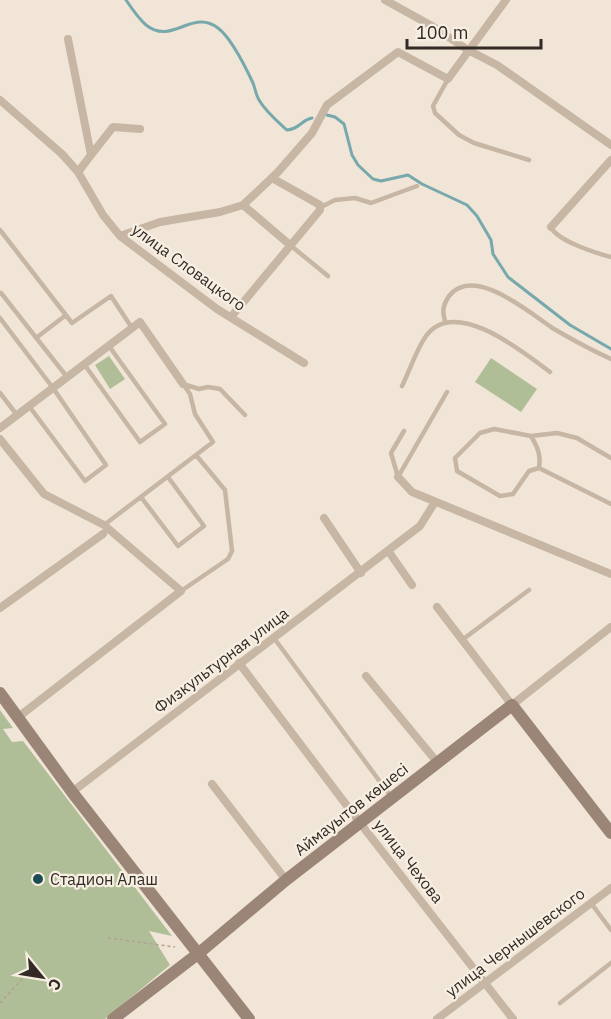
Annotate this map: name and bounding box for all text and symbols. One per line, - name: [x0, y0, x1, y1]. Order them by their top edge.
- scale bar: [407, 12, 540, 50]
- text: 100 m: [416, 21, 468, 44]
- street label: улица Словацкого: [128, 219, 250, 315]
- street label: Физкультурная улица: [150, 603, 293, 717]
- street label: Аймауытов көшесі: [290, 758, 412, 860]
- street label: улица Чехова: [370, 815, 448, 907]
- place label: Стадион Алаш: [50, 869, 158, 889]
- marker: Стадион Алаш: [31, 872, 45, 886]
- street label: улица Чернышевского: [441, 883, 589, 1001]
- north arrow: [12, 947, 72, 1007]
- text: С: [44, 975, 66, 994]

